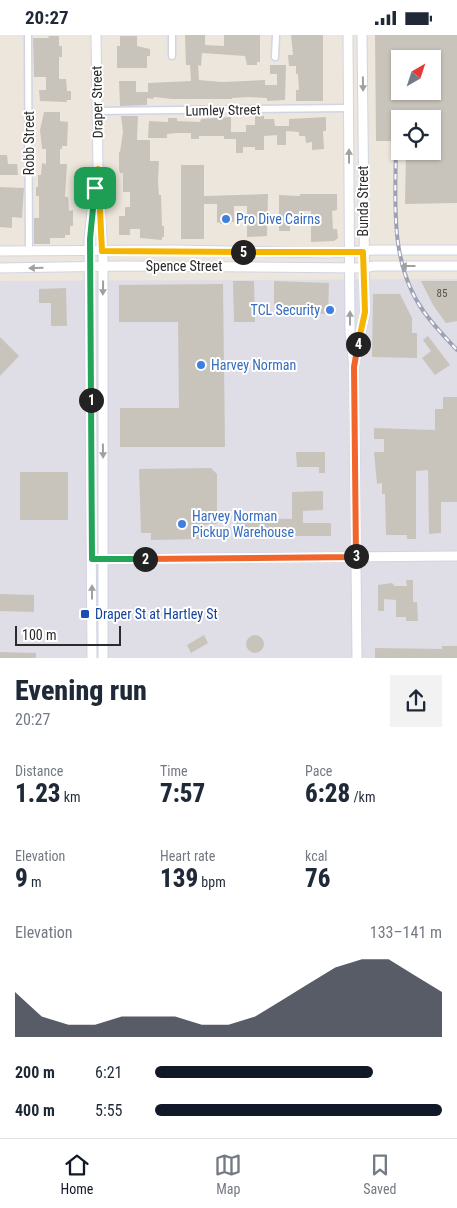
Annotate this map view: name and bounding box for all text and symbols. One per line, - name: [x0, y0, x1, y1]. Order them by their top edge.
- text: 20:27: [25, 6, 69, 29]
- north arrow: [391, 50, 441, 100]
- map controls: [391, 50, 441, 160]
- street label: Draper Street: [88, 66, 106, 138]
- one-way arrow: [359, 76, 367, 92]
- street label: Lumley Street: [185, 101, 261, 119]
- button: locate: [391, 110, 441, 160]
- street label: Robb Street: [21, 111, 37, 175]
- one-way arrow: [345, 148, 353, 164]
- street label: Bunda Street: [355, 166, 371, 236]
- pin: [74, 167, 116, 209]
- icon: arrive: [81, 174, 109, 202]
- place label: Pro Dive Cairns: [236, 211, 320, 227]
- marker: Pro Dive Cairns: [220, 213, 232, 225]
- pin: 5: [230, 239, 256, 265]
- text: 5: [240, 244, 247, 260]
- street label: Spence Street: [146, 258, 222, 274]
- one-way arrow: [400, 262, 416, 270]
- one-way arrow: [28, 264, 44, 272]
- one-way arrow: [99, 280, 107, 296]
- house number: 85: [437, 287, 447, 300]
- place label: TCL Security: [251, 302, 320, 318]
- marker: TCL Security: [324, 304, 336, 316]
- one-way arrow: [346, 310, 354, 326]
- pin: 4: [346, 331, 370, 357]
- text: 4: [355, 336, 362, 352]
- place label: Harvey Norman: [211, 357, 296, 373]
- marker: Harvey Norman: [195, 359, 207, 371]
- pin: 1: [78, 387, 104, 413]
- text: 1: [88, 392, 95, 408]
- one-way arrow: [99, 443, 107, 459]
- place label: Harvey Norman Pickup Warehouse: [192, 508, 294, 540]
- marker: Harvey Norman Pickup Warehouse: [176, 518, 188, 530]
- pin: 3: [344, 543, 368, 569]
- pin: 2: [132, 547, 158, 571]
- text: 3: [353, 548, 360, 564]
- text: 2: [142, 551, 149, 567]
- one-way arrow: [88, 584, 96, 600]
- place label: Draper St at Hartley St: [95, 606, 218, 622]
- marker: Draper St at Hartley St: [79, 608, 91, 620]
- scale bar: [15, 623, 121, 646]
- text: 100 m: [22, 627, 57, 643]
- text: Evening run: [15, 674, 147, 707]
- button: share: [390, 675, 442, 727]
- text: 20:27: [15, 710, 50, 729]
- text: Distance: [15, 763, 63, 779]
- text: Time: [160, 763, 188, 779]
- text: Pace: [305, 763, 332, 779]
- text: 1.23: [15, 779, 61, 808]
- text: 7:57: [160, 779, 205, 808]
- text: 6:28: [305, 779, 350, 808]
- text: km: [61, 789, 81, 805]
- text: /km: [350, 789, 375, 805]
- text: Elevation: [15, 848, 65, 864]
- text: Heart rate: [160, 848, 215, 864]
- text: kcal: [305, 848, 328, 864]
- text: 9: [15, 864, 28, 893]
- text: 139: [160, 864, 198, 893]
- text: 76: [305, 864, 330, 893]
- text: m: [28, 874, 41, 890]
- text: bpm: [198, 874, 226, 890]
- text: Elevation: [15, 923, 73, 942]
- text: 133–141 m: [370, 923, 442, 942]
- text: 200 m: [15, 1063, 55, 1082]
- text: 6:21: [95, 1063, 122, 1082]
- text: 400 m: [15, 1101, 55, 1120]
- text: 5:55: [95, 1101, 122, 1120]
- tab: Home: [60, 1151, 93, 1197]
- tab: Map: [214, 1151, 242, 1197]
- tab: Saved: [363, 1151, 397, 1197]

